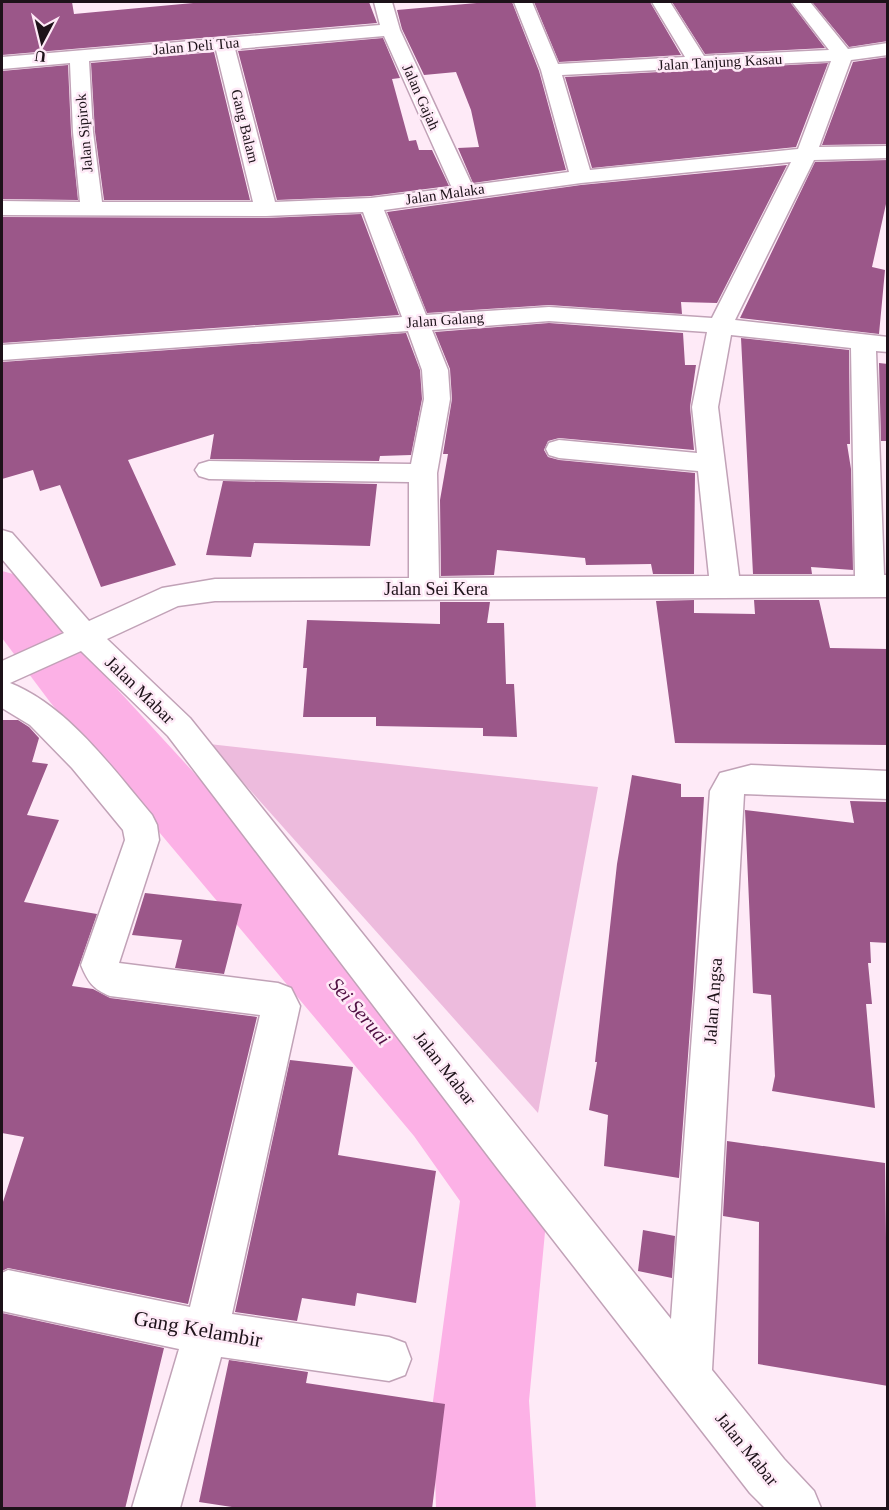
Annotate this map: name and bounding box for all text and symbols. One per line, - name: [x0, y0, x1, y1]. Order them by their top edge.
- north arrow: [12, 12, 72, 72]
- street label: Jalan Deli Tua: [152, 34, 240, 58]
- text: U: [33, 47, 47, 66]
- street label: Jalan Tanjung Kasau: [657, 51, 783, 73]
- street label: Jalan Gajah: [399, 62, 443, 133]
- street label: Gang Balam: [228, 87, 262, 165]
- street label: Jalan Sipirok: [73, 93, 95, 173]
- street label: Jalan Malaka: [404, 180, 486, 207]
- street label: Jalan Galang: [406, 309, 485, 331]
- street label: Jalan Sei Kera: [384, 579, 488, 599]
- street label: Jalan Mabar: [101, 652, 179, 728]
- street label: Jalan Angsa: [700, 957, 726, 1045]
- water label: Sei Seruai: [325, 973, 395, 1049]
- street label: Jalan Mabar: [410, 1027, 480, 1109]
- street label: Gang Kelambir: [132, 1306, 264, 1352]
- street label: Jalan Mabar: [711, 1408, 783, 1490]

